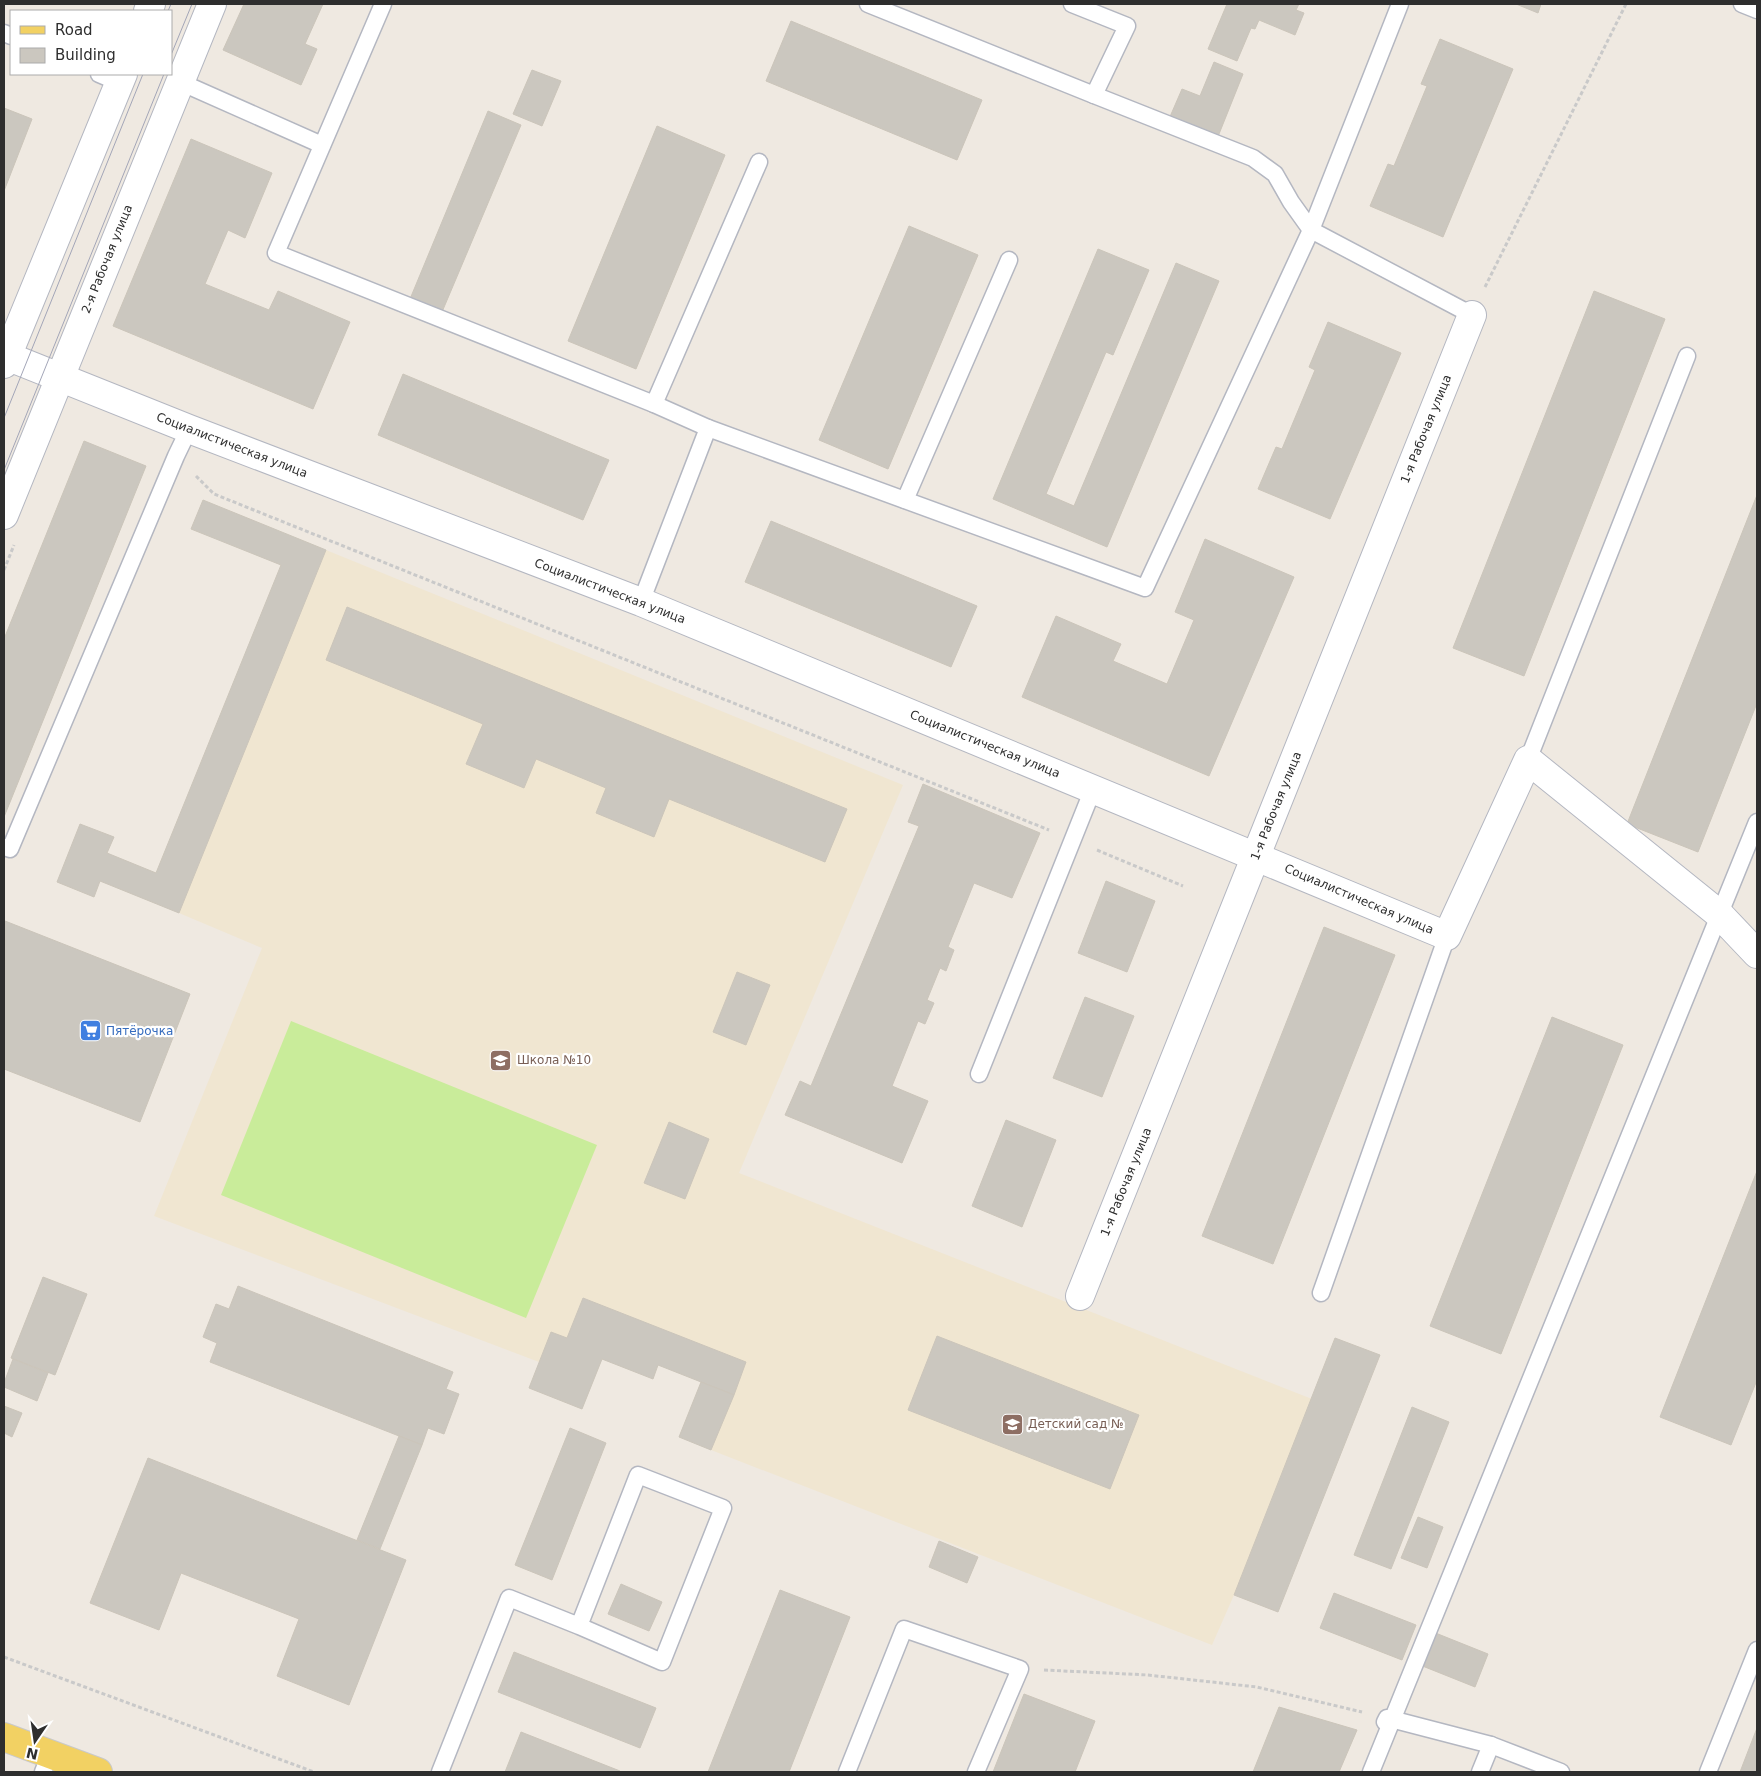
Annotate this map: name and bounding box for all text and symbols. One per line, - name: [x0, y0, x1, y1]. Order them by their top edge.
- legend: [10, 10, 172, 75]
- text: Road: [55, 21, 93, 39]
- text: Building: [55, 46, 116, 64]
- street label: 2-я Рабочая улица: [79, 203, 135, 315]
- street label: 1-я Рабочая улица: [1398, 373, 1454, 485]
- street label: Социалистическая улица: [154, 410, 310, 480]
- street label: Социалистическая улица: [532, 556, 688, 626]
- street label: Социалистическая улица: [908, 707, 1062, 781]
- street label: 1-я Рабочая улица: [1248, 750, 1304, 862]
- street label: Социалистическая улица: [1282, 861, 1436, 937]
- supermarket icon: Пятёрочка: [78, 1019, 102, 1043]
- place label: Пятёрочка: [106, 1024, 173, 1038]
- school or university icon: Школа №10: [489, 1048, 513, 1072]
- place label: Школа №10: [517, 1053, 591, 1067]
- street label: 1-я Рабочая улица: [1098, 1126, 1154, 1238]
- school or university icon: Детский сад №: [1000, 1412, 1024, 1436]
- place label: Детский сад №: [1028, 1417, 1124, 1431]
- north arrow: [10, 1716, 60, 1766]
- text: N: [25, 1745, 40, 1763]

